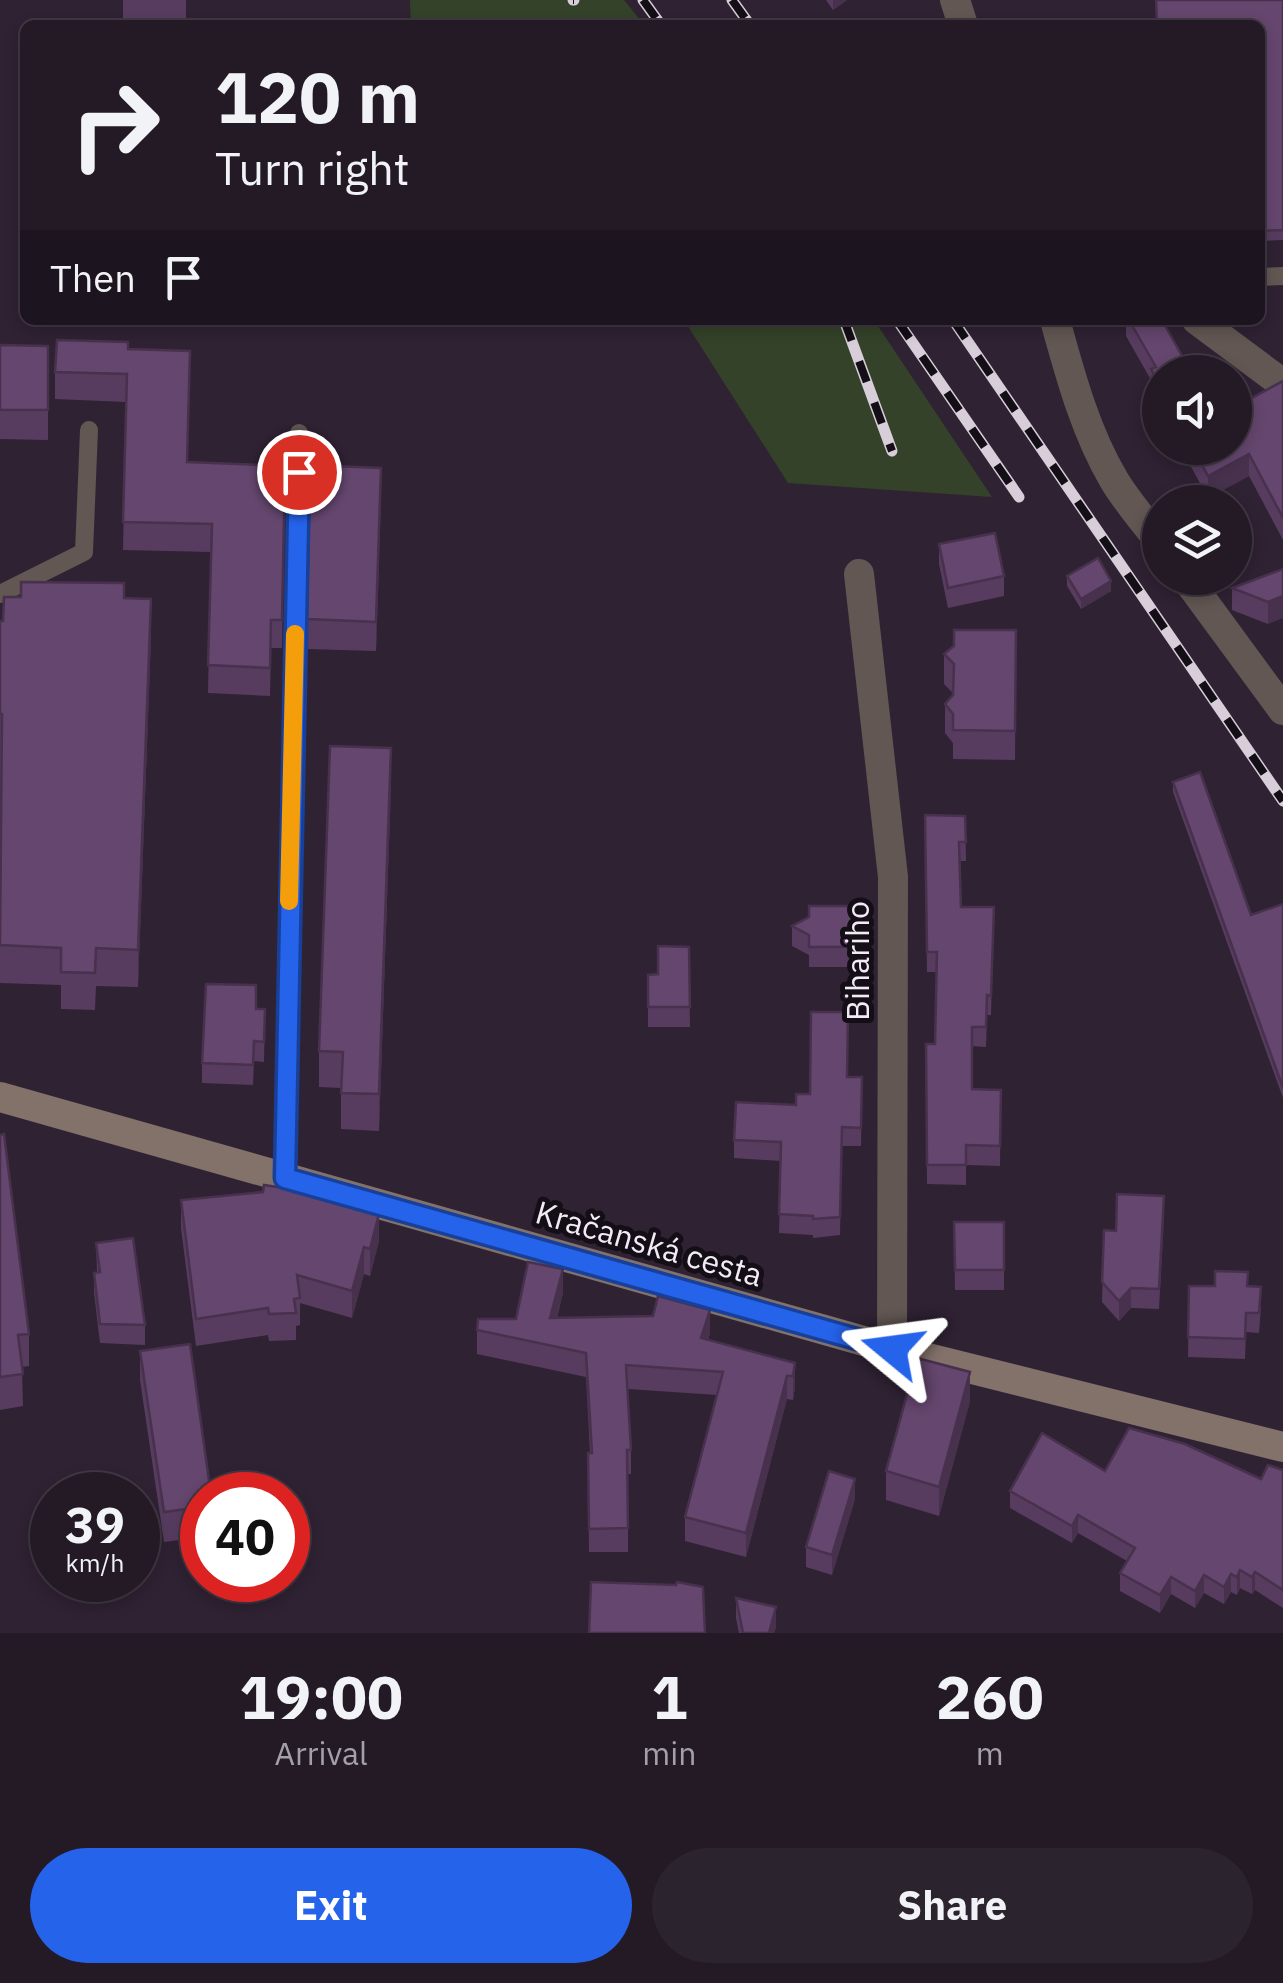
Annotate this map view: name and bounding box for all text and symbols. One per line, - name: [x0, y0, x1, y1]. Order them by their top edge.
- text: 120 m: [215, 51, 420, 142]
- icon: right: [50, 60, 180, 190]
- text: Turn right: [215, 139, 410, 197]
- icon: arrive: [156, 250, 211, 305]
- text: Then: [50, 253, 136, 302]
- map controls: [1142, 355, 1252, 595]
- button: sound: [1142, 355, 1252, 465]
- pin: [257, 430, 342, 515]
- icon: arrive: [272, 445, 327, 500]
- button: layers: [1142, 485, 1252, 595]
- street label: Bihariho: [836, 901, 878, 1021]
- street label: Kračanská cesta: [531, 1191, 768, 1295]
- position arrow: [840, 1297, 944, 1401]
- speed limit sign: 40: [180, 1472, 310, 1602]
- text: 39: [65, 1492, 125, 1557]
- text: km/h: [66, 1546, 124, 1579]
- text: 19:00: [239, 1657, 403, 1736]
- text: 1: [651, 1657, 687, 1736]
- text: 260: [936, 1657, 1044, 1736]
- text: Arrival: [275, 1732, 368, 1774]
- text: min: [642, 1732, 696, 1774]
- text: m: [976, 1732, 1004, 1774]
- button: Exit: [30, 1848, 632, 1963]
- button: Share: [652, 1848, 1253, 1963]

